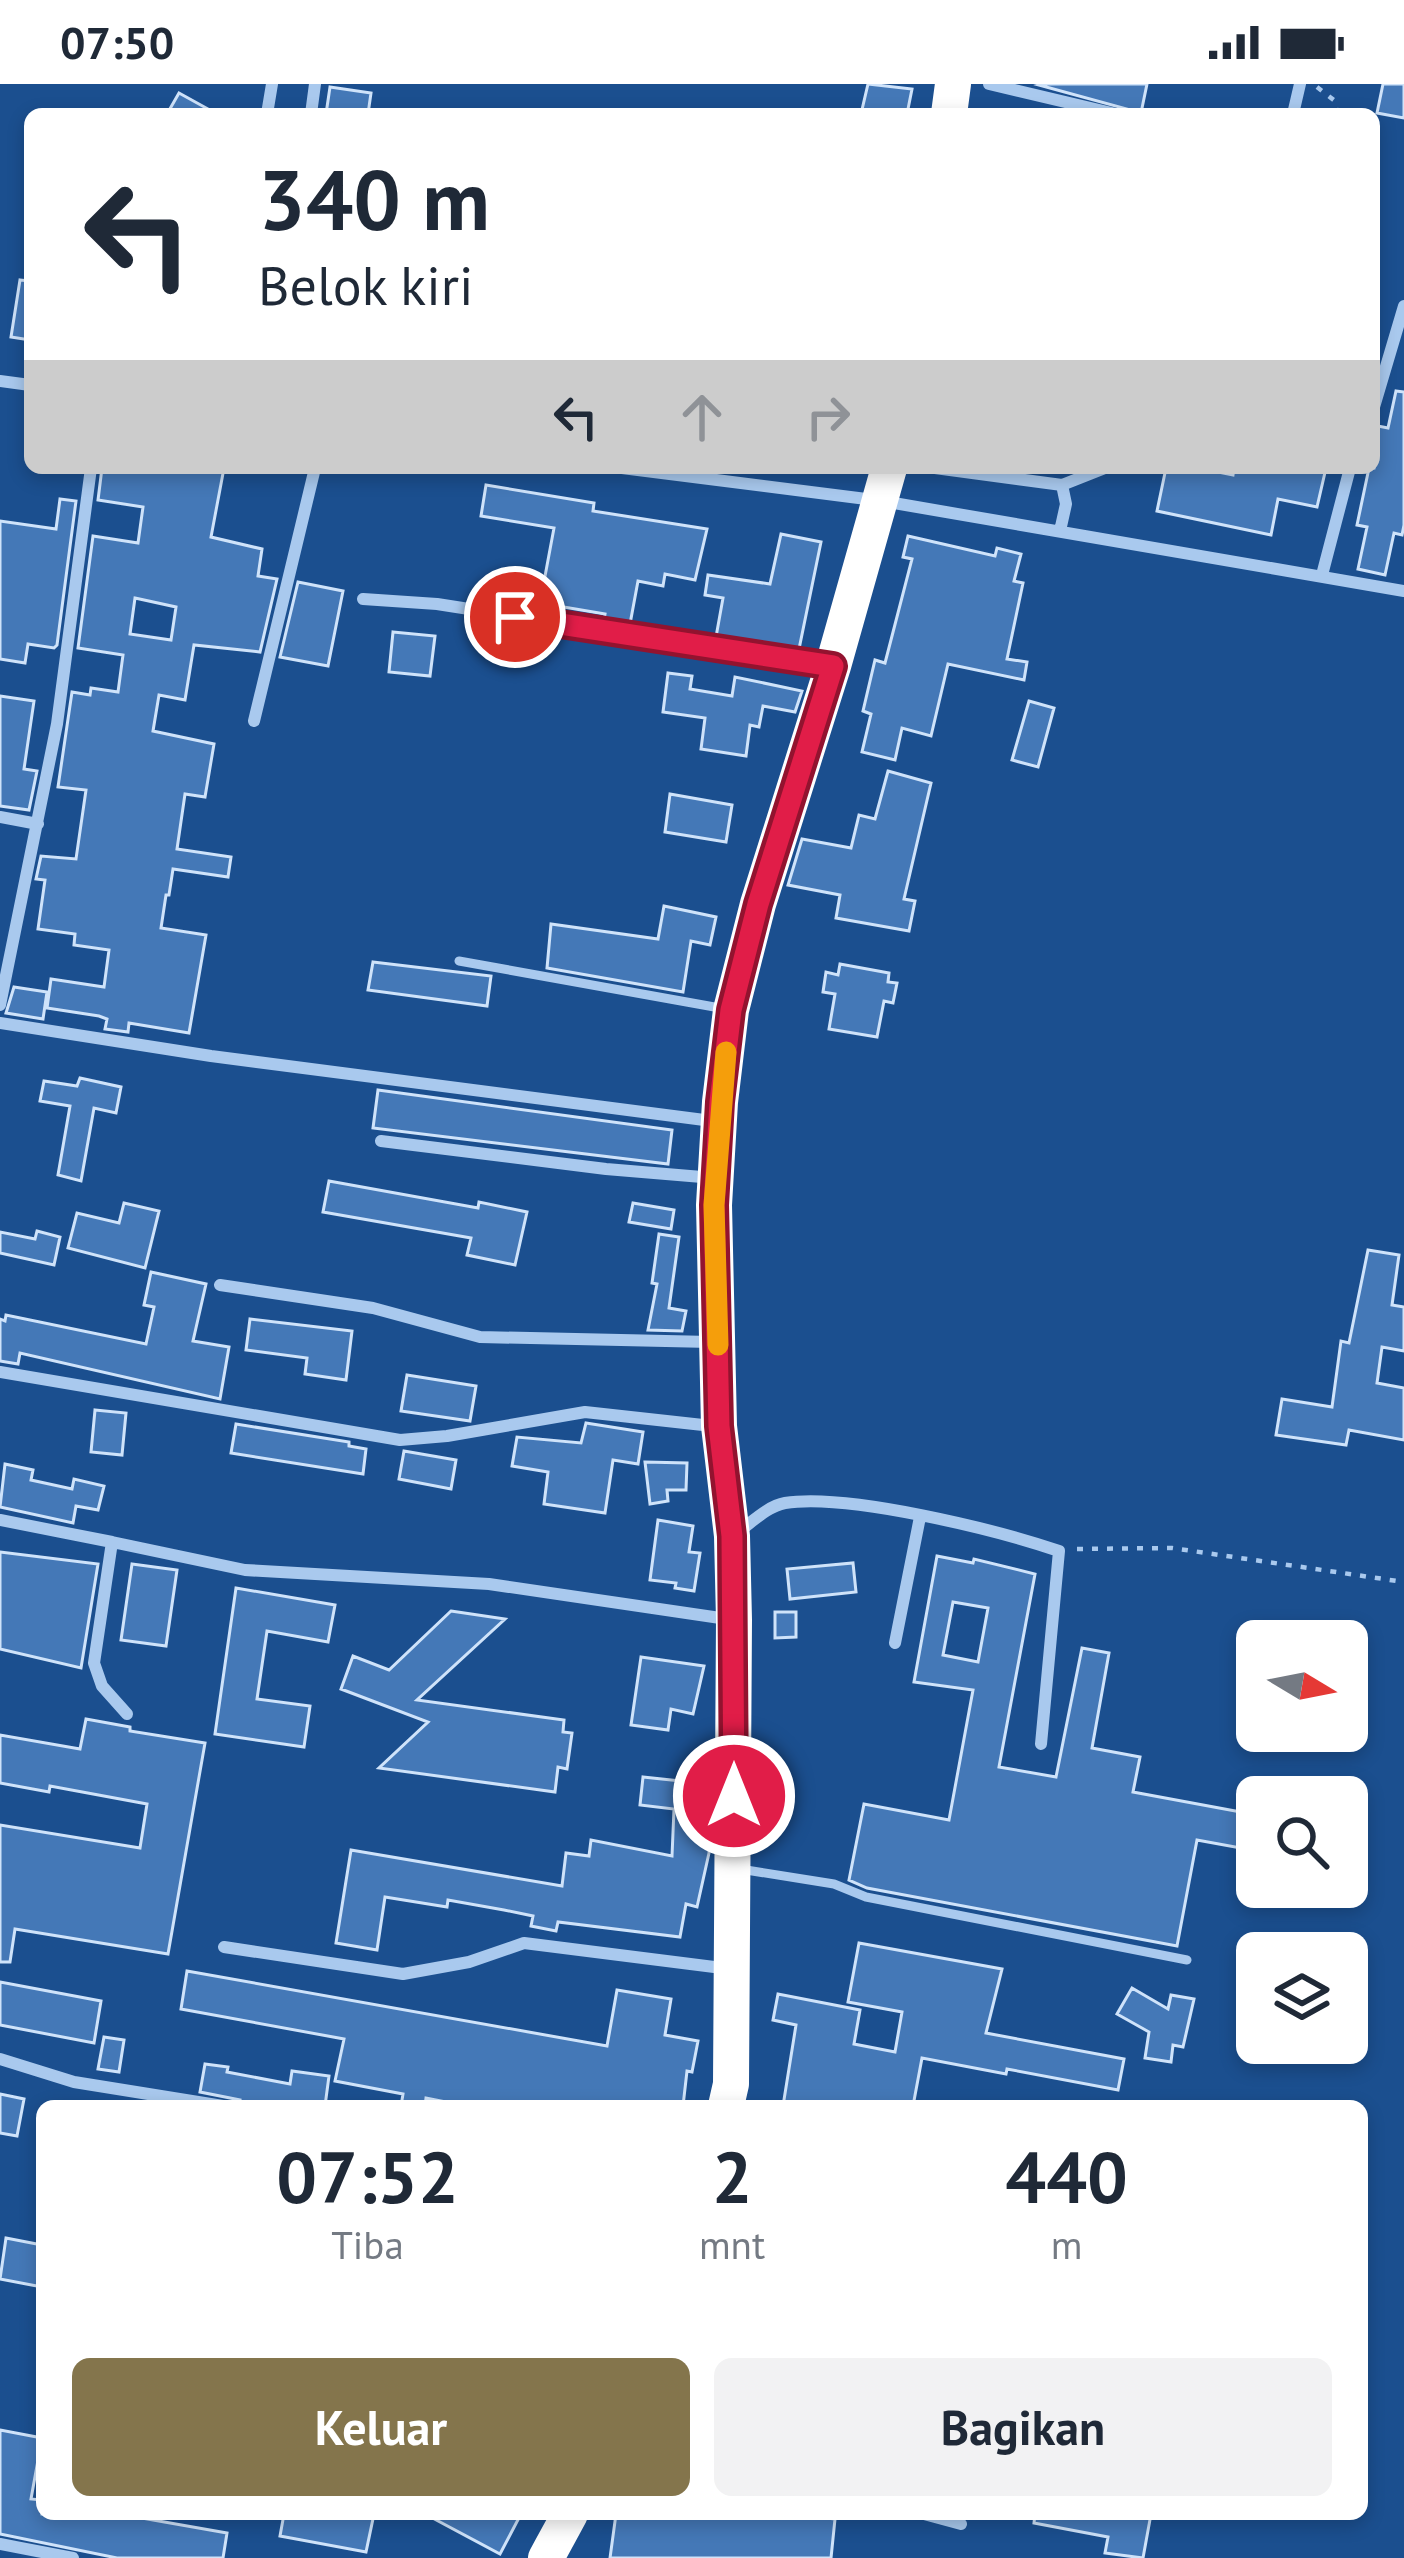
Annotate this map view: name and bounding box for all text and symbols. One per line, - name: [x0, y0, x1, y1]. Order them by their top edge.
- text: 07:50: [60, 13, 174, 71]
- text: 340 m: [258, 144, 490, 253]
- icon: left: [60, 156, 216, 312]
- text: Belok kiri: [258, 250, 474, 320]
- icon: left: [543, 384, 609, 450]
- icon: ahead: [669, 384, 735, 450]
- icon: right: [795, 384, 861, 450]
- pin: [464, 566, 566, 668]
- icon: arrive: [482, 584, 548, 650]
- north arrow: [1236, 1620, 1368, 1752]
- map controls: [1236, 1620, 1368, 2064]
- position arrow: [671, 1733, 797, 1859]
- button: search: [1236, 1776, 1368, 1908]
- button: layers: [1236, 1932, 1368, 2064]
- text: 07:52: [276, 2130, 459, 2223]
- text: 2: [712, 2130, 752, 2223]
- text: 440: [1005, 2130, 1128, 2223]
- text: Tiba: [331, 2219, 404, 2270]
- text: mnt: [699, 2219, 765, 2270]
- text: m: [1051, 2219, 1082, 2270]
- button: Keluar: [72, 2358, 690, 2496]
- button: Bagikan: [714, 2358, 1332, 2496]

